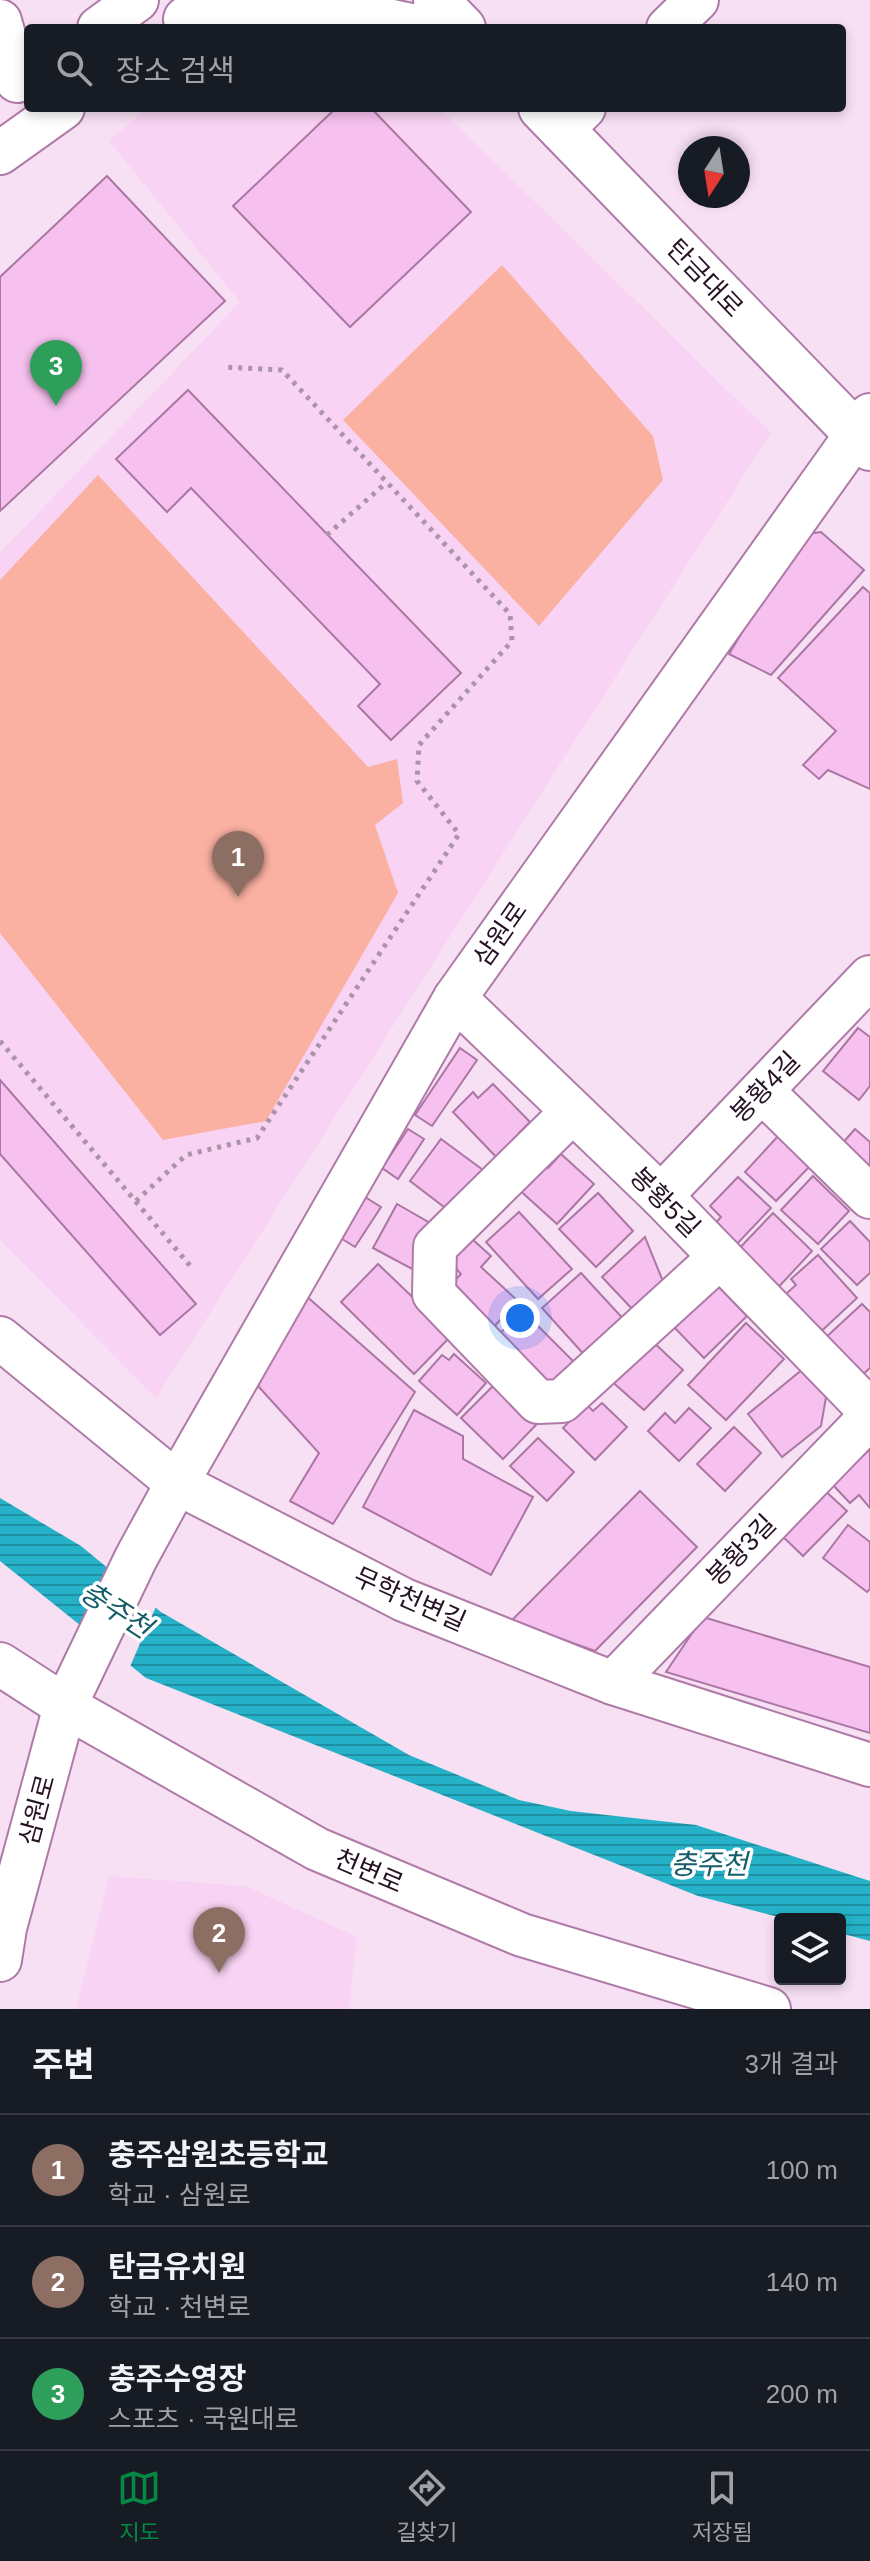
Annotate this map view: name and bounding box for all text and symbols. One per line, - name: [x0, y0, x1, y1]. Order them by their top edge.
- search box: [24, 24, 846, 112]
- icon: search: [52, 46, 96, 90]
- text: 장소 검색: [116, 54, 235, 87]
- north arrow: [678, 136, 750, 208]
- street label: 탄금대로: [661, 233, 749, 323]
- pin: 3: [30, 340, 82, 406]
- pin: 1: [212, 831, 264, 897]
- street label: 삼원로: [467, 896, 533, 972]
- street label: 봉황4길: [724, 1046, 806, 1128]
- street label: 봉황5길: [624, 1161, 706, 1243]
- your location: [500, 1298, 540, 1338]
- street label: 봉황3길: [700, 1509, 782, 1591]
- street label: 무학천변길: [349, 1561, 471, 1637]
- water label: 충주천: [75, 1576, 160, 1646]
- street label: 삼원로: [13, 1771, 61, 1849]
- street label: 천변로: [330, 1843, 408, 1899]
- water label: 충주천: [670, 1849, 751, 1880]
- pin: 2: [193, 1907, 245, 1973]
- map controls: [774, 1913, 846, 1985]
- button: layers: [774, 1913, 846, 1985]
- text: 주변: [32, 2045, 95, 2083]
- text: 3개 결과: [745, 2049, 838, 2079]
- text: 충주삼원초등학교: [108, 2138, 329, 2171]
- text: 1: [51, 2155, 65, 2185]
- text: 100 m: [766, 2155, 838, 2185]
- text: 학교 · 삼원로: [108, 2180, 251, 2210]
- text: 탄금유치원: [108, 2250, 246, 2283]
- text: 2: [51, 2267, 65, 2297]
- text: 140 m: [766, 2267, 838, 2297]
- text: 학교 · 천변로: [108, 2292, 251, 2322]
- text: 충주수영장: [108, 2362, 246, 2395]
- text: 3: [51, 2379, 65, 2409]
- text: 200 m: [766, 2379, 838, 2409]
- text: 스포츠 · 국원대로: [108, 2404, 299, 2434]
- tab: 지도: [117, 2466, 161, 2546]
- tab: 길찾기: [396, 2466, 457, 2546]
- tab: 저장됨: [692, 2466, 753, 2546]

